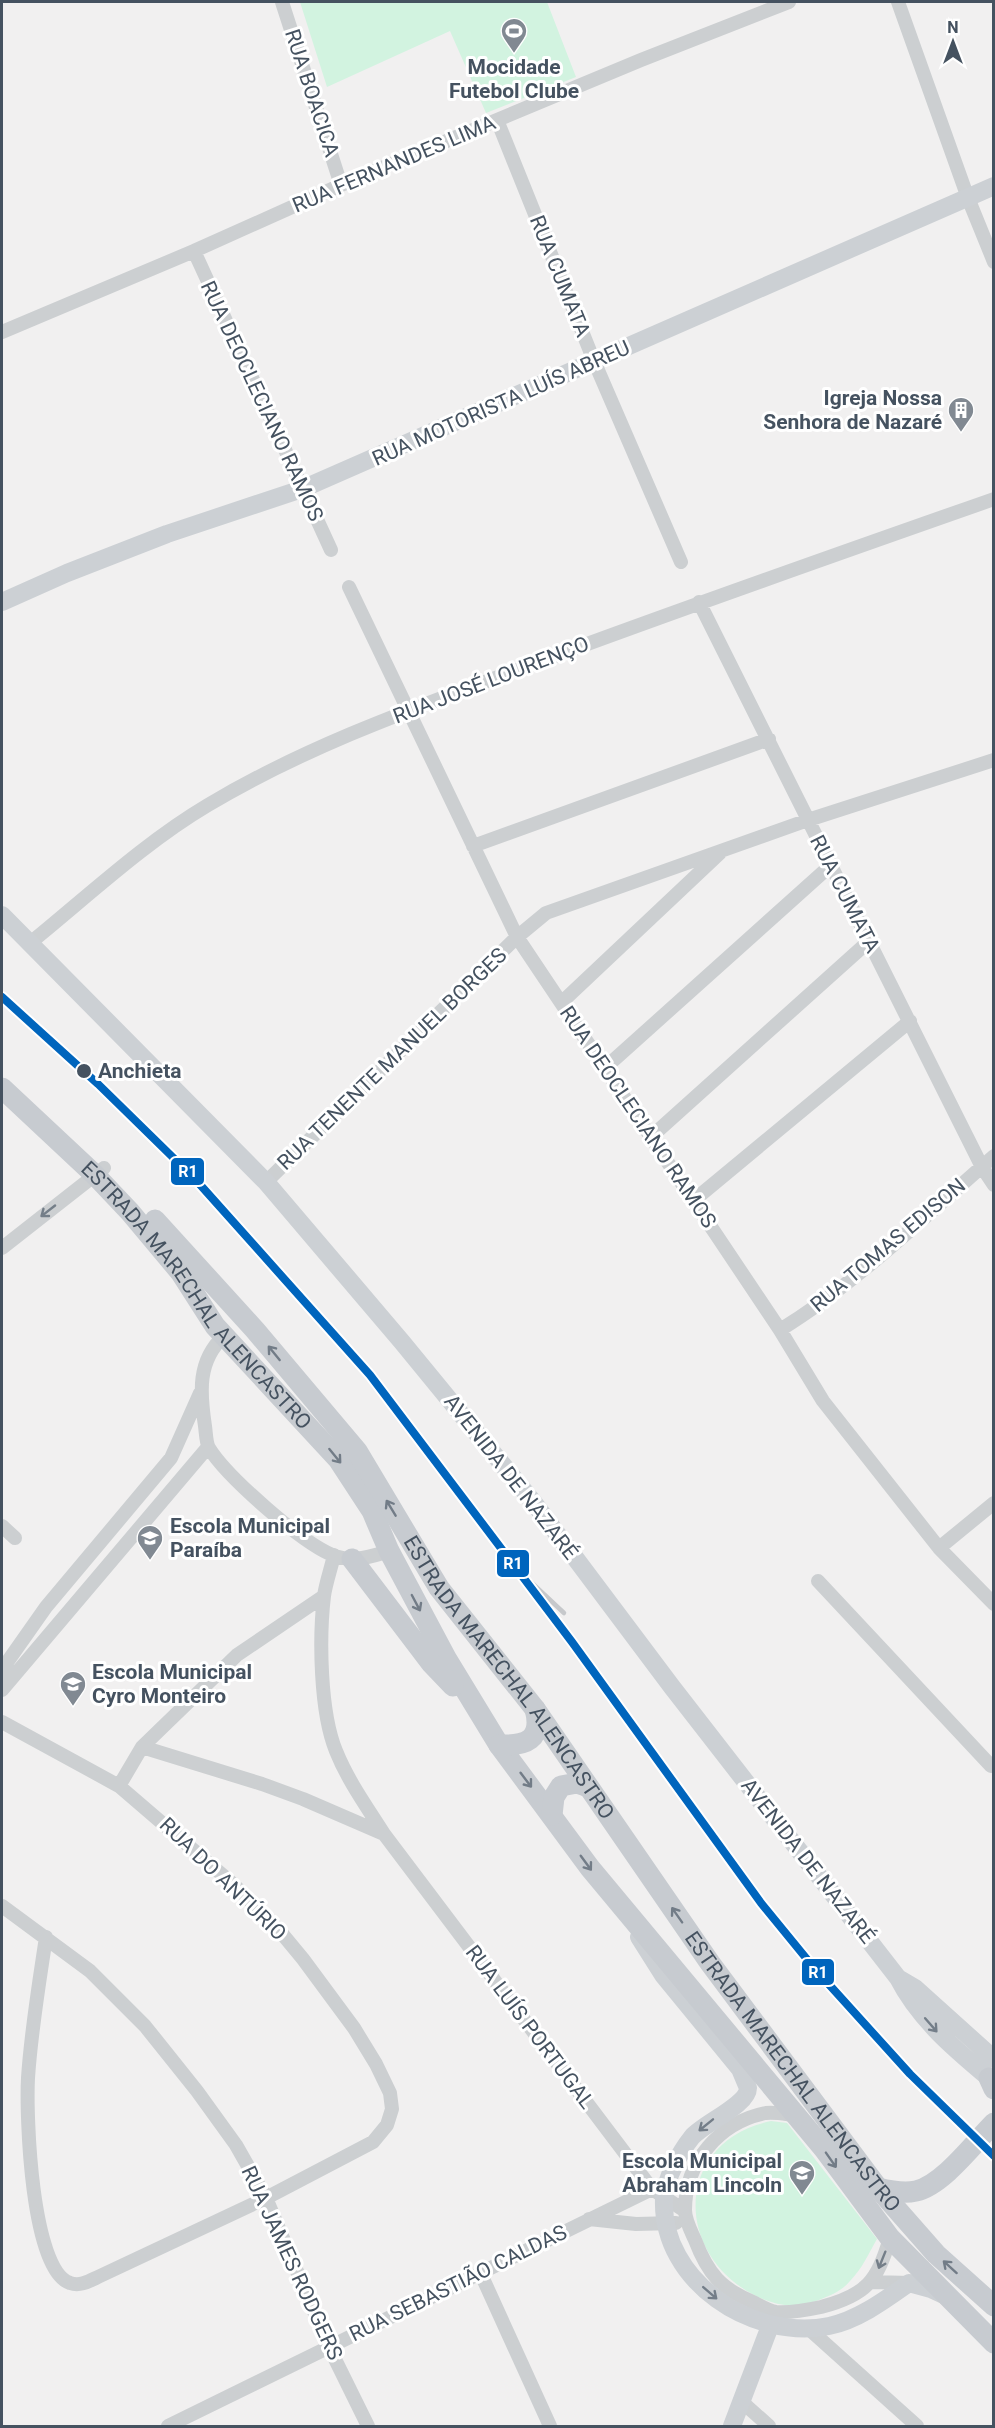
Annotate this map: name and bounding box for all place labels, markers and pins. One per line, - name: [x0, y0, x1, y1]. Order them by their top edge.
- sports icon: Mocidade Futebol Clube: [499, 16, 529, 54]
- place label: Mocidade Futebol Clube: [449, 55, 579, 103]
- place label: Igreja Nossa Senhora de Nazaré: [763, 386, 942, 434]
- building icon: Igreja Nossa Senhora de Nazaré: [946, 395, 976, 433]
- place label: Anchieta: [98, 1059, 182, 1083]
- marker: Anchieta: [75, 1062, 93, 1080]
- place label: Escola Municipal Paraíba: [170, 1514, 330, 1562]
- school or university icon: Escola Municipal Paraíba: [135, 1523, 165, 1561]
- place label: Escola Municipal Cyro Monteiro: [92, 1660, 252, 1708]
- school or university icon: Escola Municipal Cyro Monteiro: [58, 1669, 88, 1707]
- place label: Escola Municipal Abraham Lincoln: [622, 2149, 782, 2197]
- school or university icon: Escola Municipal Abraham Lincoln: [787, 2158, 817, 2196]

